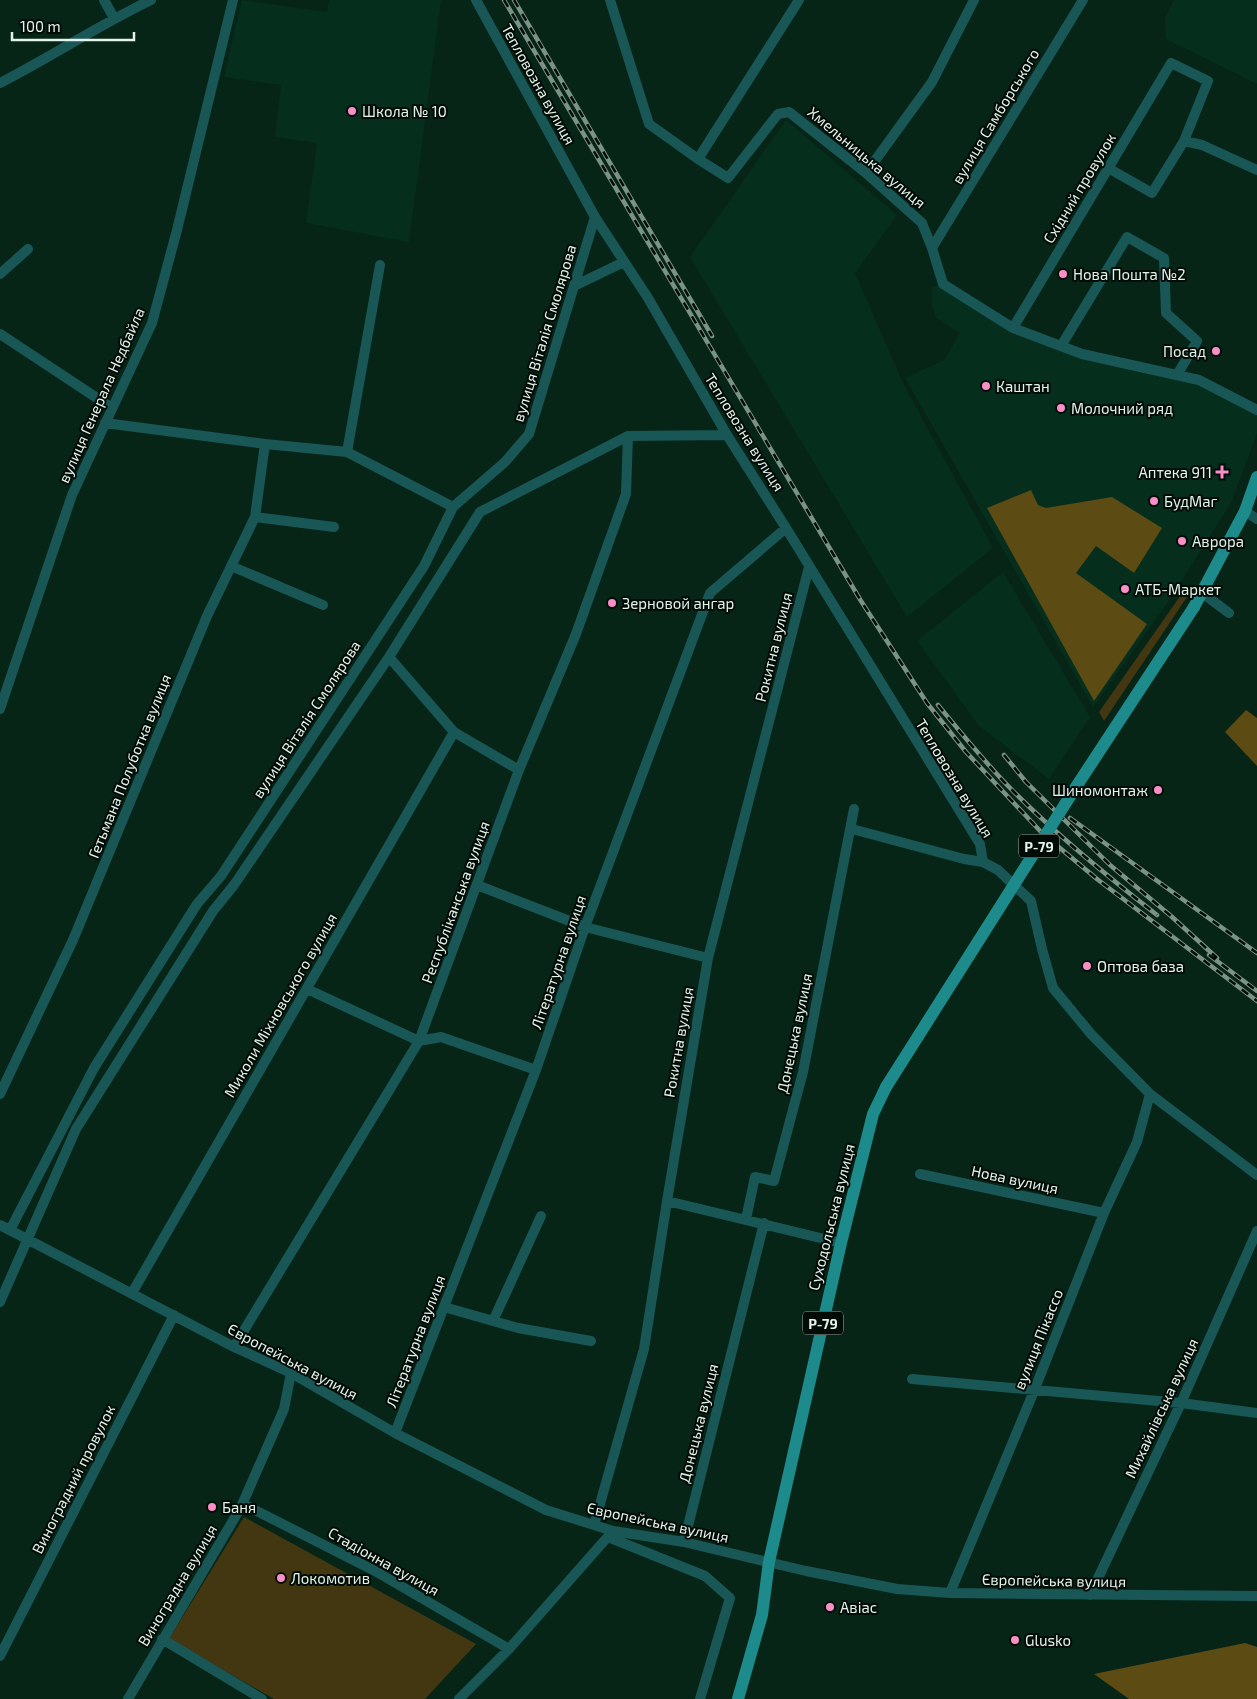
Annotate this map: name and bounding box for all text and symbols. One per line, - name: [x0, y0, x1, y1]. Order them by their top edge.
- scale bar: [12, 10, 135, 42]
- text: 100 m: [20, 17, 61, 35]
- street label: Тепловозна вулиця: [497, 20, 580, 148]
- street label: вулиця Самборського: [948, 45, 1043, 187]
- place label: Школа № 10: [362, 102, 447, 120]
- street label: Хмельницька вулиця: [804, 102, 930, 212]
- marker: Школа № 10: [346, 105, 358, 117]
- street label: Східний провулок: [1039, 130, 1120, 247]
- street label: вулиця Віталія Смолярова: [508, 242, 581, 424]
- place label: Нова Пошта №2: [1073, 265, 1186, 283]
- marker: Нова Пошта №2: [1057, 268, 1069, 280]
- street label: вулиця Генерала Недбайла: [54, 305, 149, 486]
- place label: Посад: [1163, 342, 1206, 360]
- marker: Посад: [1210, 345, 1222, 357]
- street label: Тепловозна вулиця: [701, 370, 788, 495]
- place label: Каштан: [996, 377, 1050, 395]
- marker: Каштан: [980, 380, 992, 392]
- place label: Молочний ряд: [1071, 399, 1173, 417]
- marker: Молочний ряд: [1055, 402, 1067, 414]
- place label: Аптека 911: [1139, 463, 1212, 481]
- marker: Аптека 911: [1216, 466, 1228, 478]
- place label: БудМаг: [1164, 492, 1218, 511]
- marker: БудМаг: [1148, 495, 1160, 507]
- place label: Аврора: [1192, 532, 1244, 550]
- marker: Аврора: [1176, 535, 1188, 547]
- place label: АТБ-Маркет: [1135, 580, 1221, 598]
- marker: АТБ-Маркет: [1119, 583, 1131, 595]
- street label: Рокитна вулиця: [751, 591, 796, 704]
- place label: Зерновой ангар: [622, 594, 734, 612]
- marker: Зерновой ангар: [606, 597, 618, 609]
- street label: вулиця Віталія Смолярова: [248, 637, 365, 802]
- street label: Гетьмана Полуботка вулиця: [84, 671, 175, 861]
- street label: Тепловозна вулиця: [912, 715, 998, 841]
- place label: Шиномонтаж: [1052, 781, 1148, 799]
- marker: Шиномонтаж: [1152, 784, 1164, 796]
- street label: Республіканська вулиця: [417, 818, 494, 986]
- road number: Р-79: [1019, 834, 1059, 858]
- street label: Літературна вулиця: [527, 893, 590, 1032]
- street label: Миколи Міхновського вулиця: [220, 910, 341, 1101]
- place label: Оптова база: [1097, 957, 1184, 975]
- marker: Оптова база: [1081, 960, 1093, 972]
- street label: Донецька вулиця: [773, 971, 816, 1095]
- street label: Рокитна вулиця: [659, 985, 698, 1099]
- street label: Суходольська вулиця: [804, 1142, 859, 1293]
- street label: Нова вулиця: [970, 1161, 1060, 1198]
- street label: Літературна вулиця: [381, 1272, 449, 1410]
- street label: вулиця Пікассо: [1010, 1286, 1067, 1392]
- road number: Р-79: [803, 1312, 843, 1335]
- street label: Європейська вулиця: [224, 1319, 361, 1404]
- street label: Михайлівська вулиця: [1121, 1335, 1202, 1481]
- street label: Донецька вулиця: [674, 1362, 722, 1485]
- street label: Виноградний провулок: [28, 1402, 119, 1557]
- place label: Баня: [222, 1498, 256, 1516]
- street label: Європейська вулиця: [585, 1498, 731, 1547]
- marker: Баня: [206, 1501, 218, 1513]
- street label: Виноградна вулиця: [134, 1521, 221, 1650]
- street label: Стадіонна вулиця: [325, 1523, 443, 1600]
- place label: Локомотив: [291, 1569, 370, 1587]
- street label: Європейська вулиця: [982, 1570, 1126, 1591]
- marker: Локомотив: [275, 1572, 287, 1584]
- place label: Авіас: [840, 1598, 877, 1616]
- marker: Авіас: [824, 1601, 836, 1613]
- place label: Glusko: [1025, 1631, 1071, 1649]
- marker: Glusko: [1009, 1634, 1021, 1646]

